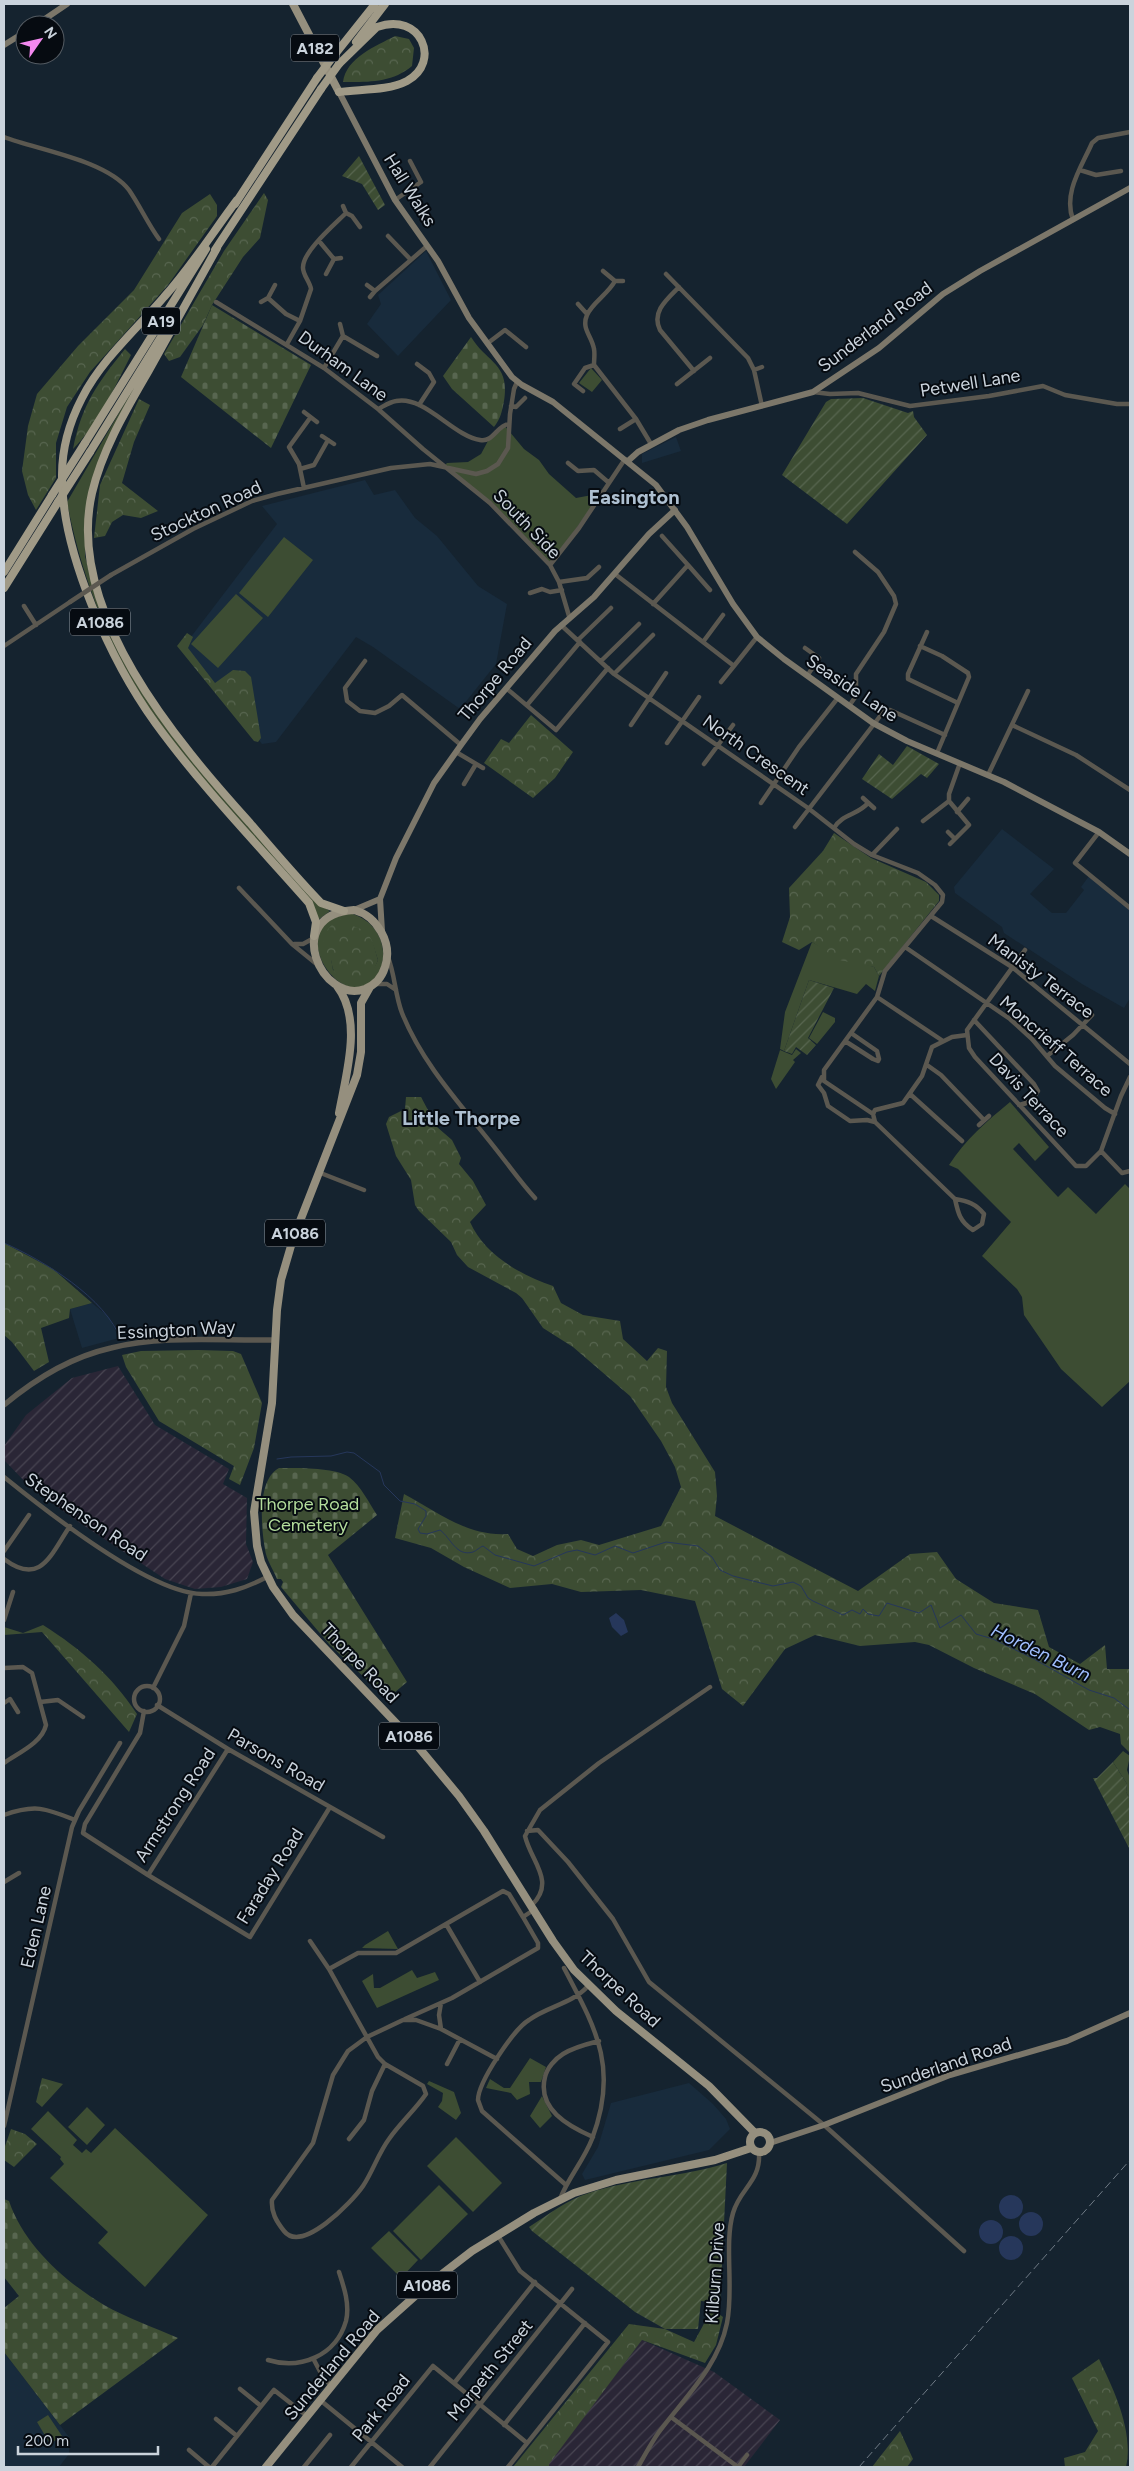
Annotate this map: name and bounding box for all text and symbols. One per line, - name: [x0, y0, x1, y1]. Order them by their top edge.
- north arrow: [15, 15, 65, 65]
- text: N: [40, 24, 60, 42]
- road number: A182: [291, 34, 339, 62]
- street label: Hall Walks: [379, 149, 441, 231]
- street label: Sunderland Road: [814, 277, 936, 377]
- road number: A19: [142, 308, 180, 334]
- street label: Durham Lane: [294, 326, 392, 406]
- street label: Petwell Lane: [918, 364, 1022, 402]
- street label: Stockton Road: [147, 476, 265, 546]
- street label: South Side: [488, 485, 566, 564]
- district label: Easington: [588, 485, 680, 509]
- road number: A1086: [70, 608, 130, 636]
- street label: Thorpe Road: [454, 633, 536, 725]
- street label: Seaside Lane: [802, 649, 902, 727]
- street label: North Crescent: [698, 710, 814, 800]
- street label: Manisty Terrace: [984, 929, 1099, 1023]
- street label: Moncrieff Terrace: [995, 991, 1117, 1101]
- street label: Davis Terrace: [984, 1048, 1074, 1142]
- district label: Little Thorpe: [402, 1106, 520, 1130]
- road number: A1086: [265, 1220, 325, 1246]
- street label: Essington Way: [116, 1316, 237, 1344]
- street label: Stephenson Road: [21, 1468, 151, 1566]
- park label: Thorpe Road Cemetery: [257, 1493, 359, 1536]
- street label: Thorpe Road: [316, 1618, 404, 1708]
- water label: Horden Burn: [987, 1618, 1095, 1687]
- road number: A1086: [379, 1722, 439, 1750]
- street label: Parsons Road: [223, 1723, 329, 1797]
- street label: Armstrong Road: [130, 1744, 220, 1866]
- street label: Faraday Road: [232, 1824, 308, 1928]
- street label: Eden Lane: [16, 1883, 56, 1970]
- street label: Thorpe Road: [575, 1946, 665, 2032]
- street label: Sunderland Road: [878, 2032, 1014, 2098]
- street label: Kilburn Drive: [700, 2221, 730, 2325]
- road number: A1086: [397, 2272, 457, 2298]
- street label: Sunderland Road: [279, 2305, 385, 2425]
- street label: Morpeth Street: [442, 2315, 538, 2425]
- street label: Park Road: [347, 2370, 415, 2446]
- scale bar: [18, 2424, 158, 2456]
- text: 200 m: [25, 2432, 69, 2450]

